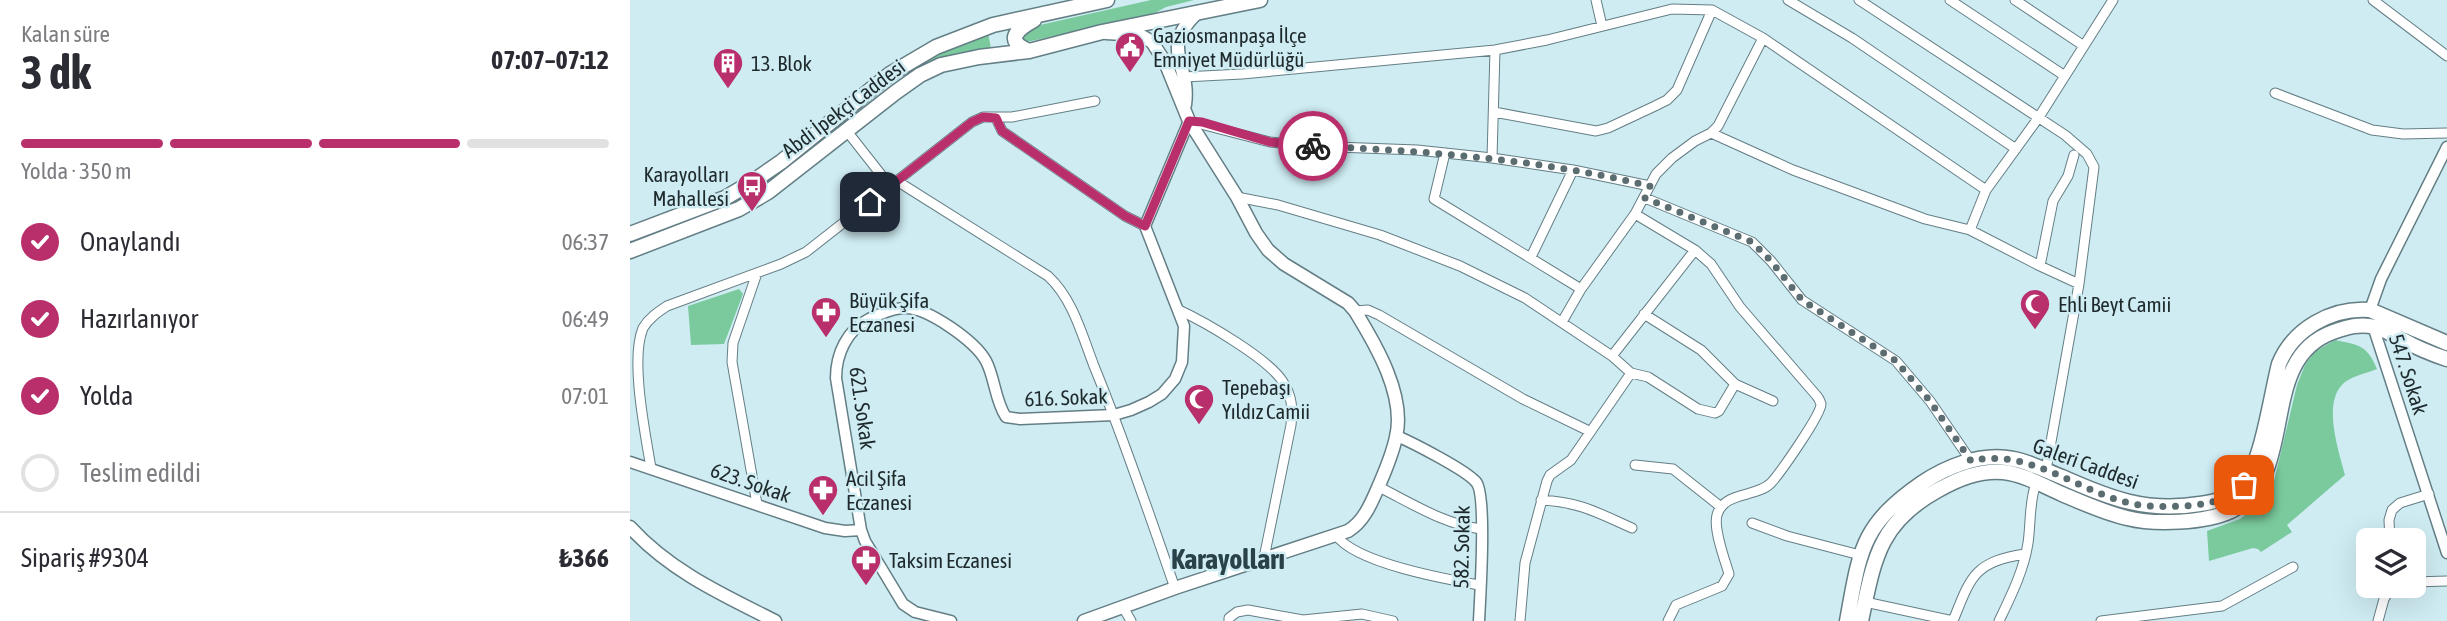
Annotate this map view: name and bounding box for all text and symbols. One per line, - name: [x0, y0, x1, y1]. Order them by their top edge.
- text: Kalan süre: [21, 21, 110, 47]
- place label: Gaziosmanpaşa İlçe Emniyet Müdürlüğü: [1153, 23, 1306, 71]
- public building icon: Gaziosmanpaşa İlçe Emniyet Müdürlüğü: [1113, 30, 1147, 74]
- text: 07:07–07:12: [491, 45, 609, 75]
- text: 3 dk: [21, 46, 91, 99]
- building icon: 13. Blok: [711, 46, 745, 90]
- place label: 13. Blok: [751, 51, 812, 75]
- street label: Abdi İpekçi Caddesi: [777, 54, 909, 162]
- courier: [1278, 111, 1348, 181]
- icon: bike: [1294, 127, 1332, 165]
- text: Yolda · 350 m: [21, 158, 132, 184]
- place label: Karayolları Mahallesi: [644, 162, 729, 210]
- bus stop icon: Karayolları Mahallesi: [735, 169, 769, 213]
- pin: [840, 172, 900, 232]
- icon: home: [851, 183, 889, 221]
- icon: check: [21, 223, 59, 261]
- text: Onaylandı: [80, 227, 181, 257]
- text: 06:37: [562, 229, 609, 255]
- mosque icon: Ehli Beyt Camii: [2018, 287, 2052, 331]
- place label: Büyük Şifa Eczanesi: [849, 288, 929, 336]
- place label: Ehli Beyt Camii: [2058, 292, 2171, 316]
- pharmacy icon: Büyük Şifa Eczanesi: [809, 295, 843, 339]
- icon: check: [21, 300, 59, 338]
- text: Hazırlanıyor: [80, 304, 198, 334]
- text: 06:49: [562, 306, 609, 332]
- street label: 547. Sokak: [2385, 331, 2433, 417]
- street label: 621. Sokak: [845, 365, 881, 451]
- place label: Tepebaşı Yıldız Camii: [1222, 375, 1310, 423]
- icon: check: [21, 377, 59, 415]
- text: Yolda: [80, 381, 133, 411]
- mosque icon: Tepebaşı Yıldız Camii: [1182, 382, 1216, 426]
- text: 07:01: [561, 383, 609, 409]
- street label: 616. Sokak: [1024, 384, 1108, 410]
- street label: Galeri Caddesi: [2030, 433, 2142, 493]
- pin: [2214, 455, 2274, 515]
- street label: 623. Sokak: [708, 457, 794, 507]
- text: Teslim edildi: [80, 458, 201, 488]
- place label: Acil Şifa Eczanesi: [846, 466, 912, 514]
- icon: bag: [2225, 466, 2263, 504]
- pharmacy icon: Acil Şifa Eczanesi: [806, 473, 840, 517]
- street label: 582. Sokak: [1448, 505, 1474, 589]
- map controls: [2356, 528, 2426, 598]
- button: layers: [2356, 528, 2426, 598]
- text: Sipariş #9304: [21, 543, 149, 573]
- text: ₺366: [559, 543, 609, 573]
- pharmacy icon: Taksim Eczanesi: [849, 543, 883, 587]
- district label: Karayolları: [1171, 543, 1285, 575]
- place label: Taksim Eczanesi: [889, 548, 1012, 572]

